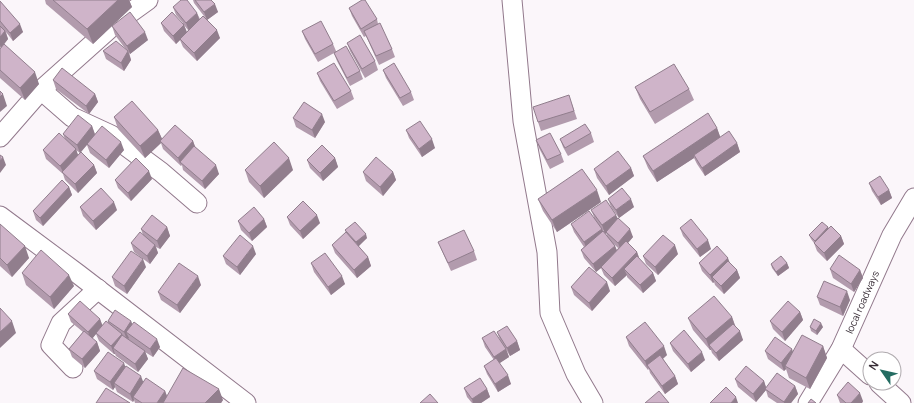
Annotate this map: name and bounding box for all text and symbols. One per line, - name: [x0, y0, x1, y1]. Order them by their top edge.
- street label: local roadways: [842, 268, 882, 336]
- north arrow: [862, 351, 902, 391]
- text: N: [865, 358, 882, 373]

